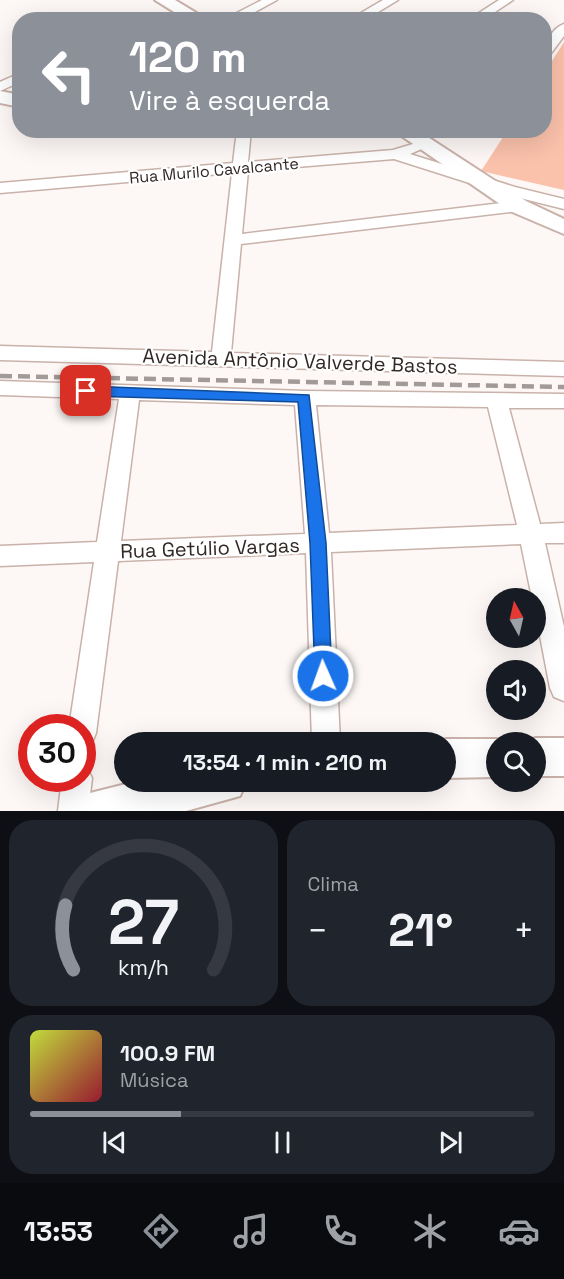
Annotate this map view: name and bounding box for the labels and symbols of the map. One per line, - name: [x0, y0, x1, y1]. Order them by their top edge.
- street label: Rua Murilo Cavalcante: [128, 153, 300, 188]
- street label: Avenida Antônio Valverde Bastos: [142, 343, 458, 379]
- pin: [60, 365, 111, 416]
- street label: Rua Getúlio Vargas: [120, 532, 300, 564]
- north arrow: [486, 588, 546, 648]
- position arrow: [291, 644, 355, 708]
- speed limit sign: 30: [18, 714, 96, 792]

